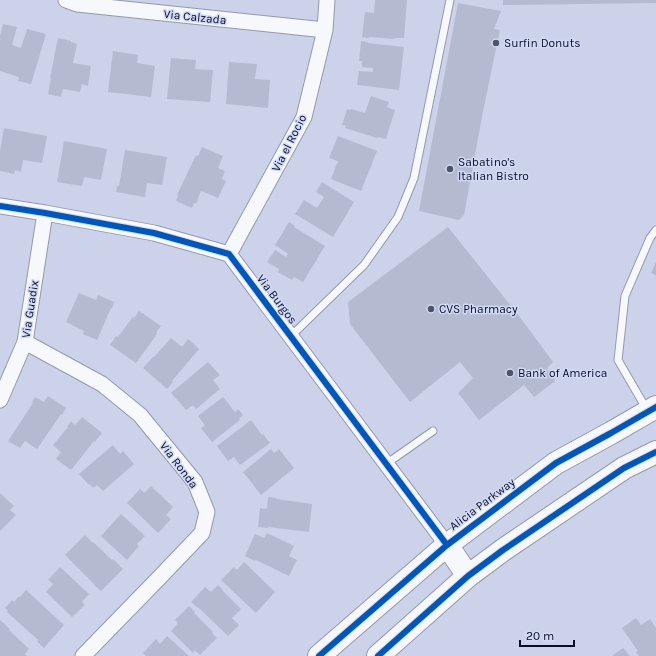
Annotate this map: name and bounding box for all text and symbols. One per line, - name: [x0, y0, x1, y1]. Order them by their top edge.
- street label: Via Calzada: [163, 7, 227, 27]
- place label: Surfin Donuts: [504, 36, 580, 50]
- marker: Surfin Donuts: [491, 38, 501, 48]
- street label: Via el Rocio: [269, 112, 309, 174]
- place label: Sabatino's Italian Bistro: [458, 155, 529, 183]
- marker: Sabatino's Italian Bistro: [445, 164, 455, 174]
- street label: Via Burgos: [254, 272, 300, 326]
- street label: Via Guadix: [19, 279, 41, 339]
- place label: CVS Pharmacy: [439, 302, 518, 316]
- marker: CVS Pharmacy: [426, 304, 436, 314]
- place label: Bank of America: [518, 366, 607, 380]
- marker: Bank of America: [505, 368, 515, 378]
- street label: Via Ronda: [157, 439, 201, 491]
- street label: Alicia Parkway: [447, 475, 518, 533]
- scale bar: [520, 622, 574, 648]
- text: 20 m: [526, 629, 554, 643]

